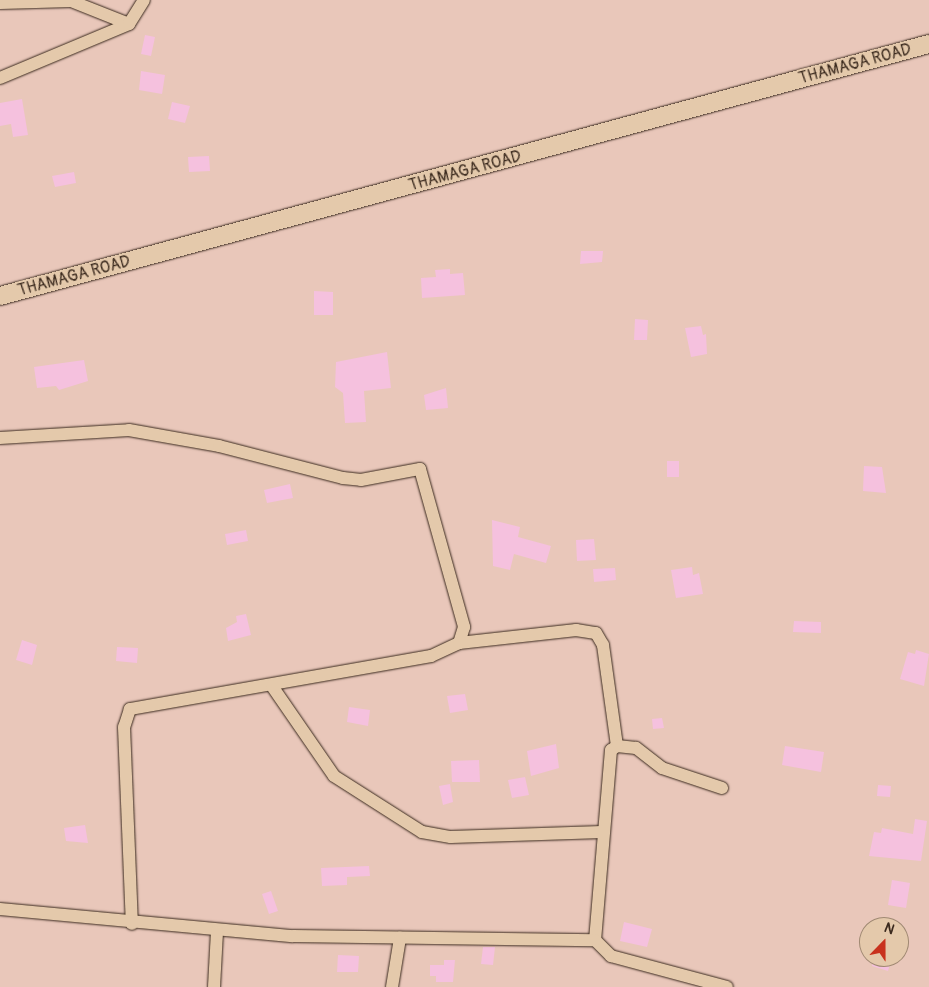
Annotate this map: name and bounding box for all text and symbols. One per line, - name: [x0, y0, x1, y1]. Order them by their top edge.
- street label: THAMAGA ROAD: [797, 40, 913, 88]
- street label: THAMAGA ROAD: [407, 147, 523, 195]
- street label: THAMAGA ROAD: [16, 252, 132, 300]
- north arrow: [859, 917, 909, 967]
- text: N: [882, 919, 897, 938]

